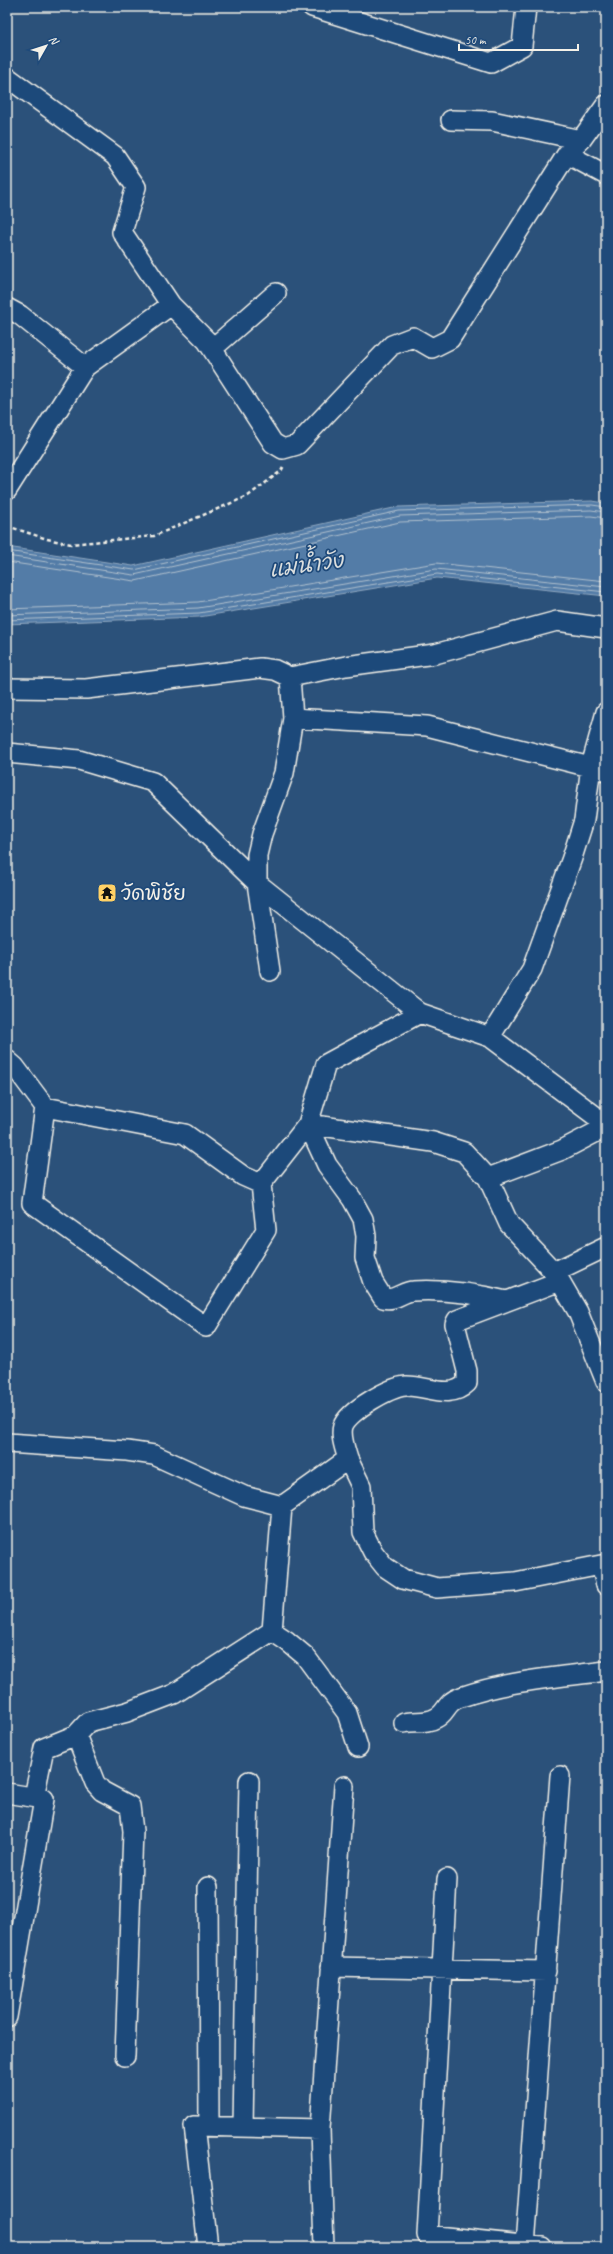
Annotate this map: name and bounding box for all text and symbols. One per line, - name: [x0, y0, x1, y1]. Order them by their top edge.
- north arrow: [26, 26, 66, 66]
- scale bar: [459, 26, 578, 52]
- text: 50 m: [465, 32, 487, 48]
- text: N: [46, 33, 63, 48]
- water label: แม่น้ำวัง: [266, 540, 347, 583]
- place label: วัดพิชัย: [121, 881, 186, 906]
- temple icon: วัดพิชัย: [96, 882, 118, 904]

